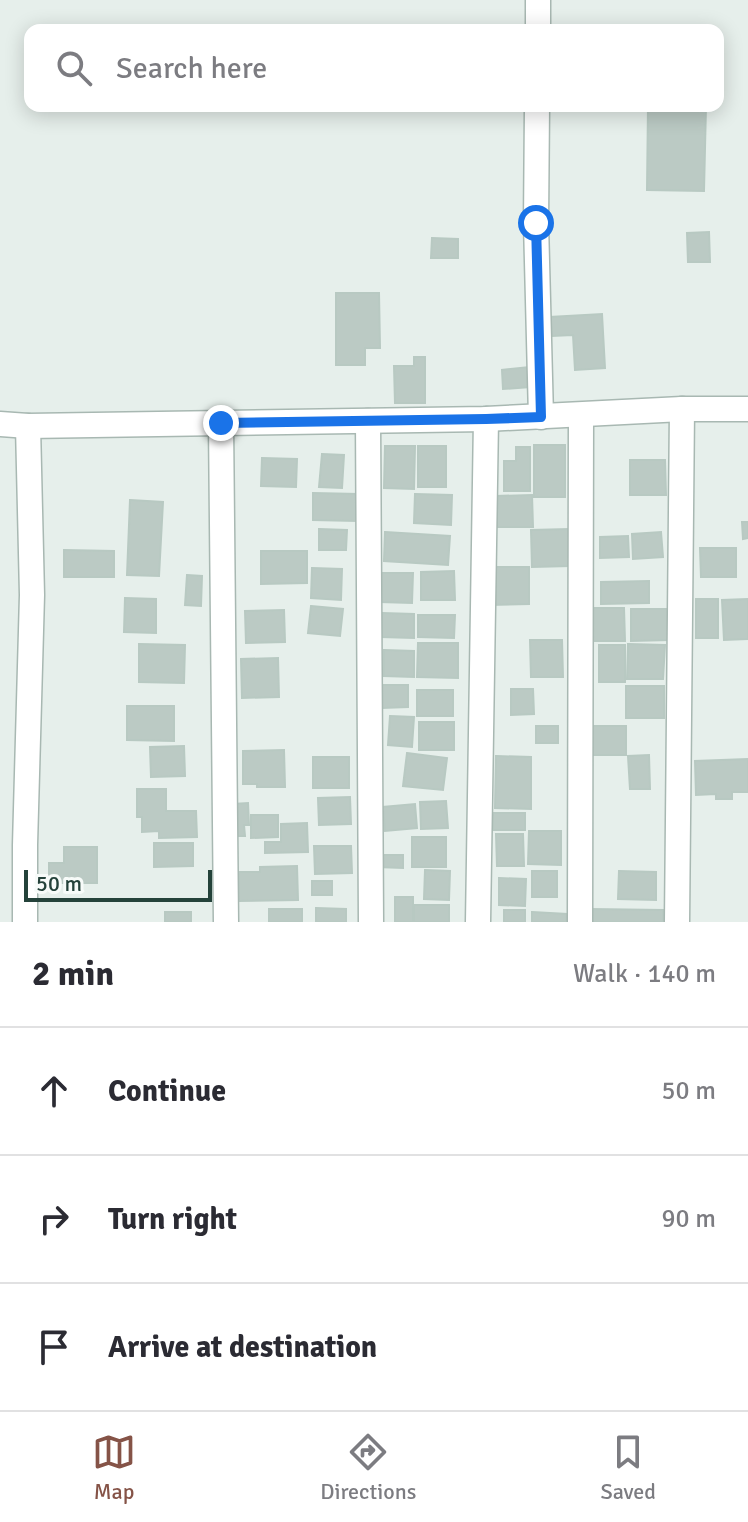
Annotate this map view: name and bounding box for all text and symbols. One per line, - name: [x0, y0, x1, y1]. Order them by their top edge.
- search box: [24, 24, 724, 112]
- icon: search: [52, 46, 96, 90]
- text: Search here: [116, 50, 267, 87]
- route start: [518, 205, 554, 241]
- route end: [203, 405, 239, 441]
- scale bar: [24, 866, 212, 902]
- text: 50 m: [36, 870, 82, 897]
- text: 2 min: [32, 953, 114, 995]
- text: Walk · 140 m: [573, 958, 716, 990]
- icon: ahead: [32, 1069, 76, 1113]
- text: Continue: [108, 1073, 226, 1110]
- text: 50 m: [661, 1075, 716, 1107]
- icon: right: [32, 1197, 76, 1241]
- text: Turn right: [108, 1201, 237, 1238]
- text: 90 m: [661, 1203, 716, 1235]
- icon: arrive: [32, 1325, 76, 1369]
- text: Arrive at destination: [108, 1329, 377, 1366]
- tab: Map: [92, 1430, 136, 1505]
- tab: Directions: [320, 1430, 416, 1505]
- tab: Saved: [601, 1430, 656, 1505]

